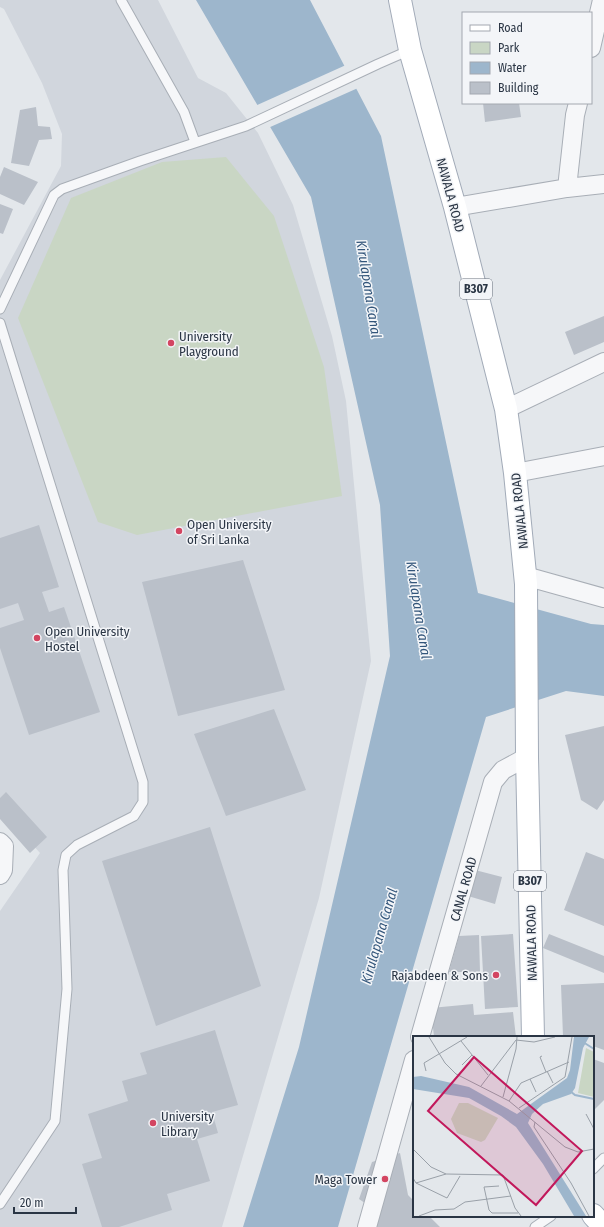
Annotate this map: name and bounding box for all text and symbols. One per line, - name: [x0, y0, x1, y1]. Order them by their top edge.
- legend: [462, 12, 592, 104]
- text: Road: [498, 21, 523, 35]
- text: Park: [498, 41, 520, 55]
- text: Water: [498, 61, 527, 75]
- text: Building: [498, 81, 539, 95]
- street label: NAWALA ROAD: [433, 156, 468, 234]
- water label: Kirulapana Canal: [352, 239, 385, 339]
- road number: B307: [460, 279, 492, 299]
- place label: University Playground: [179, 329, 239, 359]
- marker: University Playground: [166, 338, 176, 348]
- street label: NAWALA ROAD: [508, 472, 531, 550]
- place label: Open University of Sri Lanka: [187, 517, 272, 547]
- marker: Open University of Sri Lanka: [174, 526, 184, 536]
- water label: Kirulapana Canal: [402, 560, 435, 660]
- place label: Open University Hostel: [45, 624, 130, 654]
- marker: Open University Hostel: [32, 633, 42, 643]
- street label: CANAL ROAD: [447, 855, 480, 923]
- road number: B307: [514, 871, 546, 891]
- water label: Kirulapana Canal: [358, 886, 401, 986]
- street label: NAWALA ROAD: [523, 905, 540, 981]
- place label: Rajabdeen & Sons: [391, 968, 488, 983]
- marker: Rajabdeen & Sons: [491, 970, 501, 980]
- inset map: [413, 1036, 594, 1217]
- place label: University Library: [161, 1109, 214, 1139]
- marker: University Library: [148, 1118, 158, 1128]
- place label: Maga Tower: [315, 1172, 377, 1187]
- marker: Maga Tower: [380, 1174, 390, 1184]
- scale bar: [14, 1189, 76, 1215]
- text: 20 m: [20, 1196, 44, 1210]

